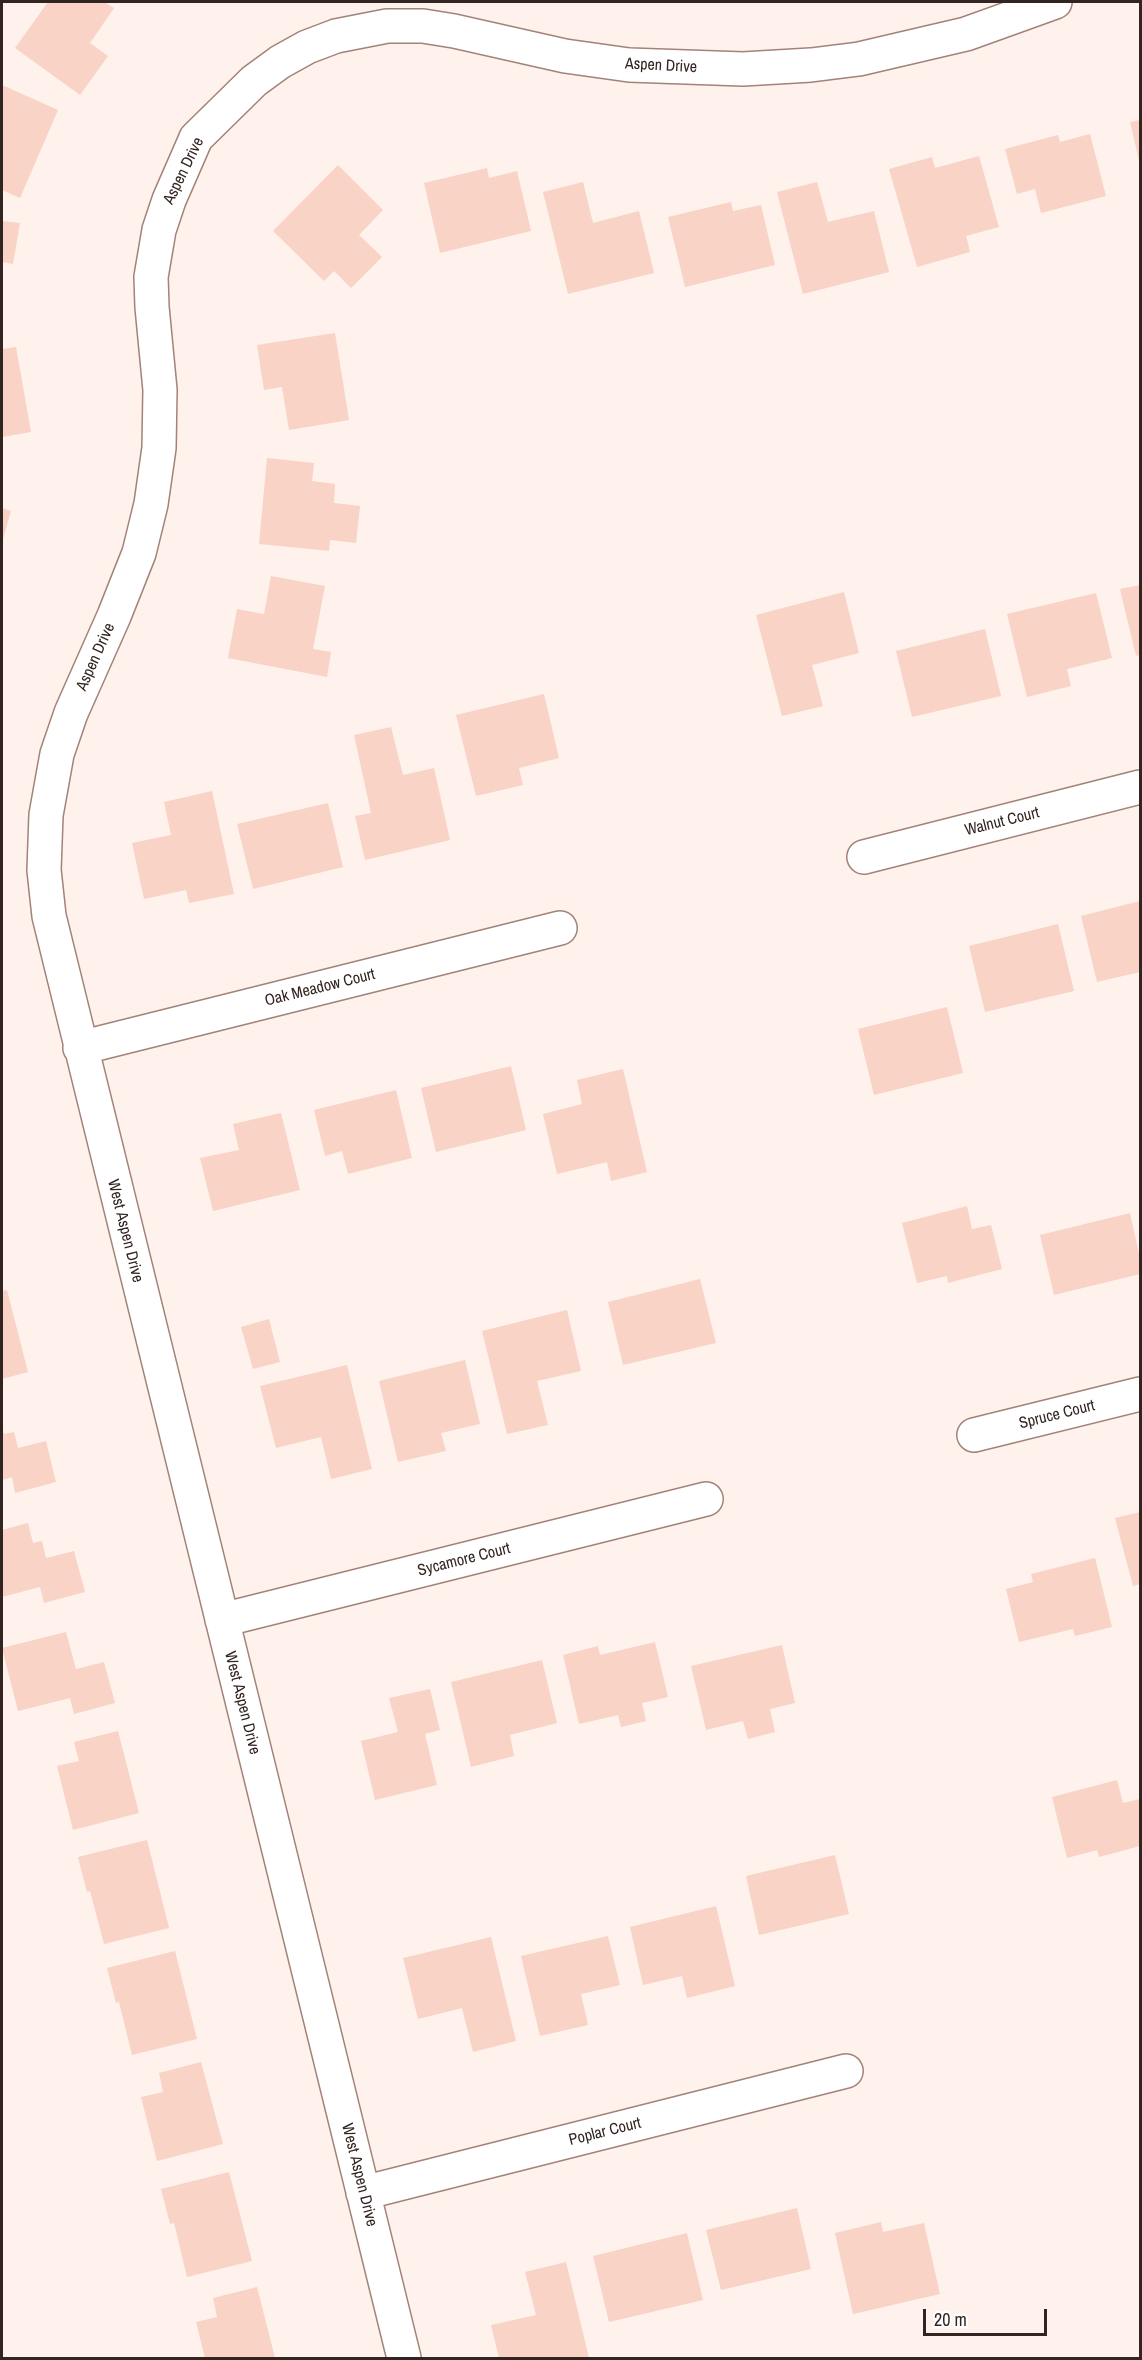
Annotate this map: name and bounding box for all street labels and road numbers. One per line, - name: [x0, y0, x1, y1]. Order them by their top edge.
- street label: Aspen Drive: [624, 55, 698, 77]
- street label: Aspen Drive: [160, 134, 208, 208]
- street label: Aspen Drive: [73, 620, 119, 694]
- street label: Walnut Court: [963, 803, 1041, 841]
- street label: Oak Meadow Court: [263, 965, 377, 1011]
- street label: West Aspen Drive: [103, 1177, 147, 1285]
- street label: Spruce Court: [1017, 1396, 1097, 1434]
- street label: Sycamore Court: [416, 1539, 512, 1581]
- street label: West Aspen Drive: [220, 1649, 264, 1757]
- street label: Poplar Court: [567, 2114, 643, 2150]
- street label: West Aspen Drive: [337, 2121, 381, 2229]

